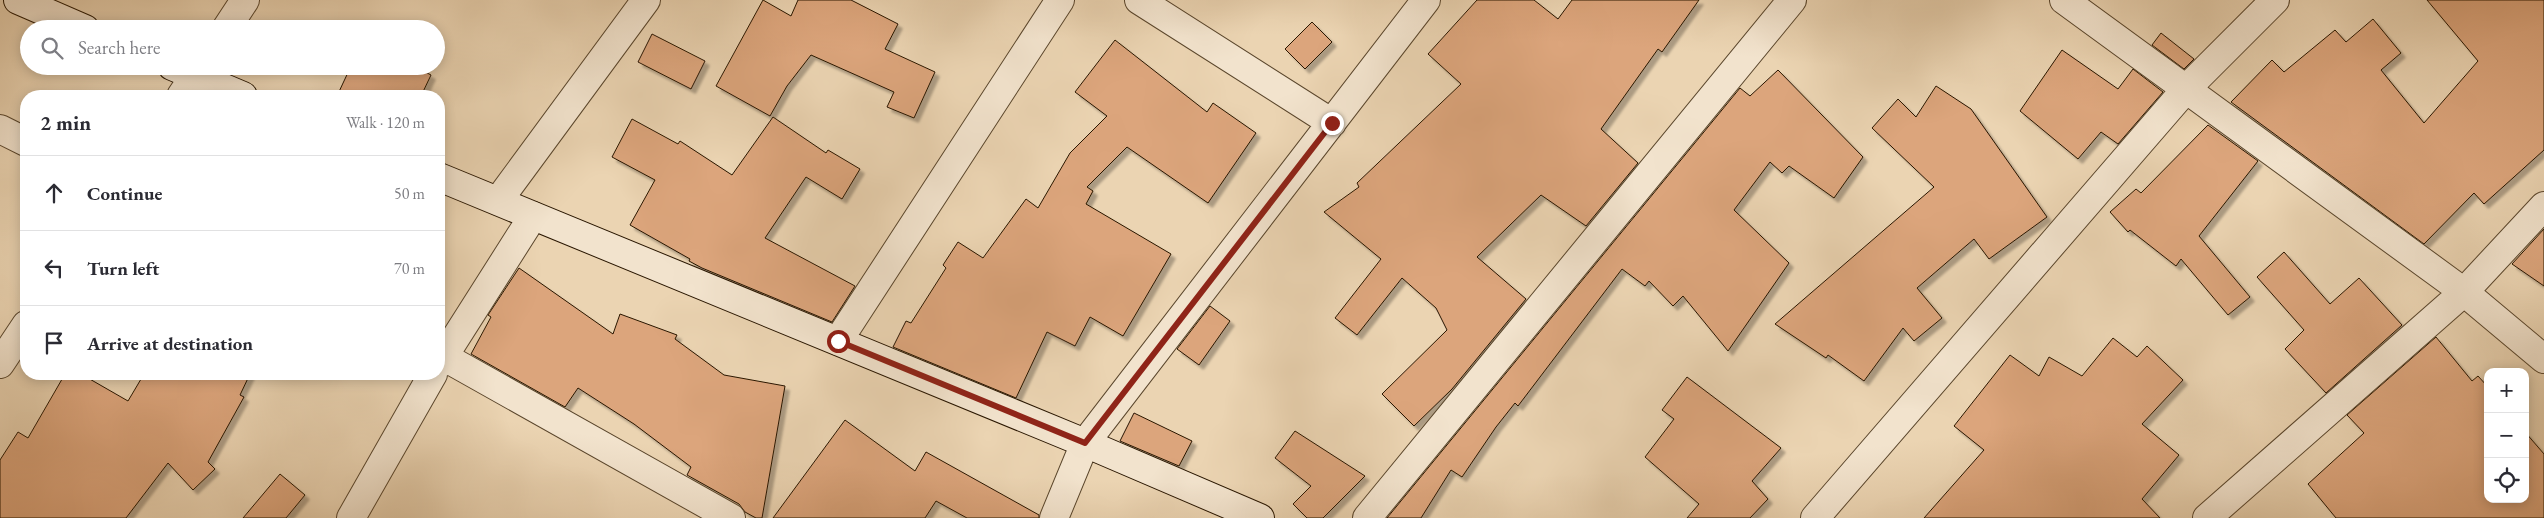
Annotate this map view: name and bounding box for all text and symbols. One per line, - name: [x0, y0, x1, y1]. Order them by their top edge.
- search box: [20, 20, 445, 75]
- icon: search: [38, 34, 66, 62]
- text: Search here: [78, 35, 160, 60]
- text: 2 min: [40, 109, 91, 136]
- text: Walk · 120 m: [346, 112, 425, 133]
- route end: [1321, 112, 1344, 135]
- icon: ahead: [40, 179, 68, 207]
- text: Continue: [87, 181, 162, 206]
- text: 50 m: [394, 183, 425, 204]
- icon: left: [40, 254, 68, 282]
- text: Turn left: [87, 256, 159, 281]
- text: 70 m: [394, 258, 425, 279]
- icon: arrive: [40, 329, 68, 357]
- route start: [827, 330, 850, 353]
- text: Arrive at destination: [87, 331, 253, 356]
- map controls: [2484, 368, 2529, 503]
- button: +: [2484, 368, 2529, 413]
- button: −: [2484, 413, 2529, 458]
- button: locate: [2484, 458, 2529, 503]

